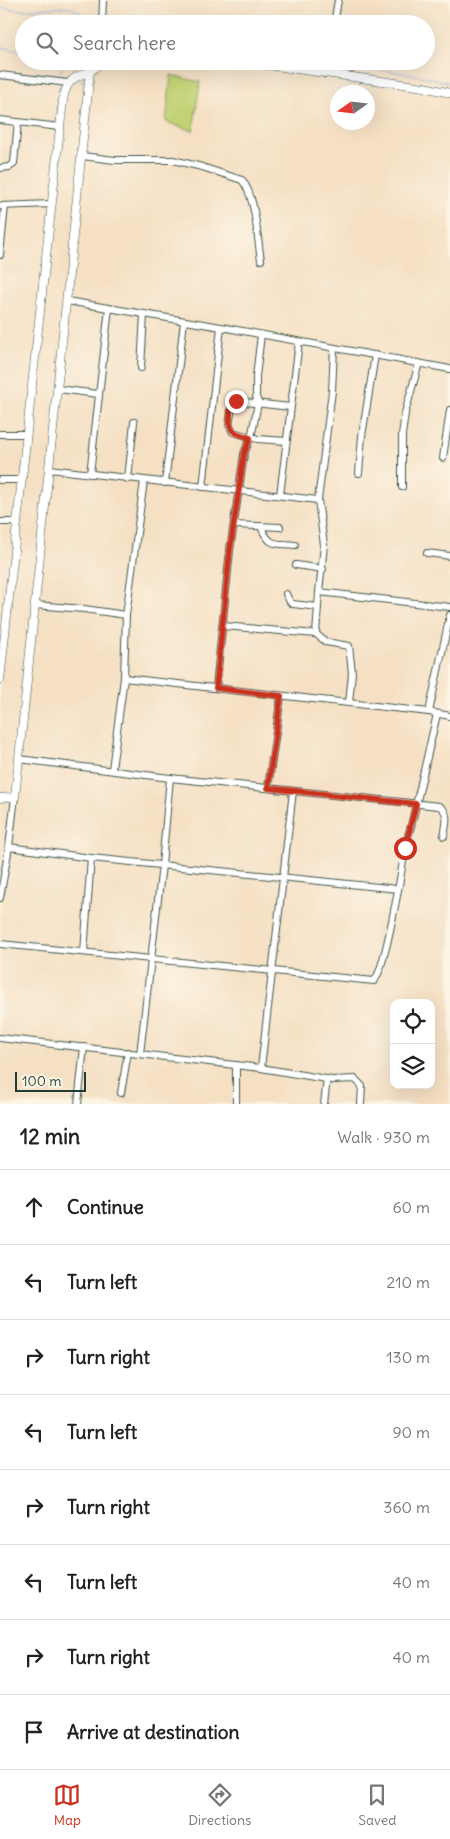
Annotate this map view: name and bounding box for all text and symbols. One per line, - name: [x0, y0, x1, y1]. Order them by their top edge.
- search box: [15, 15, 435, 70]
- icon: search: [33, 29, 61, 57]
- text: Search here: [73, 31, 176, 55]
- north arrow: [330, 85, 375, 130]
- route end: [225, 390, 248, 413]
- route start: [394, 837, 417, 860]
- map controls: [390, 999, 435, 1089]
- button: locate: [390, 999, 435, 1044]
- button: layers: [390, 1044, 435, 1089]
- scale bar: [15, 1069, 86, 1092]
- text: 100 m: [22, 1072, 62, 1090]
- text: 12 min: [20, 1123, 80, 1150]
- text: Walk · 930 m: [337, 1127, 430, 1147]
- icon: ahead: [20, 1193, 48, 1221]
- text: Continue: [67, 1195, 144, 1219]
- text: 60 m: [392, 1197, 430, 1217]
- icon: left: [20, 1268, 48, 1296]
- text: Turn left: [67, 1270, 137, 1294]
- text: 210 m: [387, 1272, 430, 1292]
- icon: right: [20, 1343, 48, 1371]
- text: Turn right: [67, 1345, 150, 1369]
- text: 130 m: [386, 1347, 430, 1367]
- icon: left: [20, 1418, 48, 1446]
- text: Turn left: [67, 1420, 137, 1444]
- text: 90 m: [392, 1422, 430, 1442]
- icon: right: [20, 1493, 48, 1521]
- text: Turn right: [67, 1495, 150, 1519]
- text: 360 m: [383, 1497, 430, 1517]
- icon: left: [20, 1568, 48, 1596]
- text: Turn left: [67, 1570, 137, 1594]
- text: 40 m: [392, 1572, 430, 1592]
- icon: right: [20, 1643, 48, 1671]
- text: Turn right: [67, 1645, 150, 1669]
- text: 40 m: [392, 1647, 430, 1667]
- icon: arrive: [20, 1718, 48, 1746]
- text: Arrive at destination: [67, 1720, 240, 1744]
- tab: Map: [53, 1781, 81, 1829]
- tab: Directions: [188, 1781, 251, 1829]
- tab: Saved: [358, 1781, 397, 1829]

